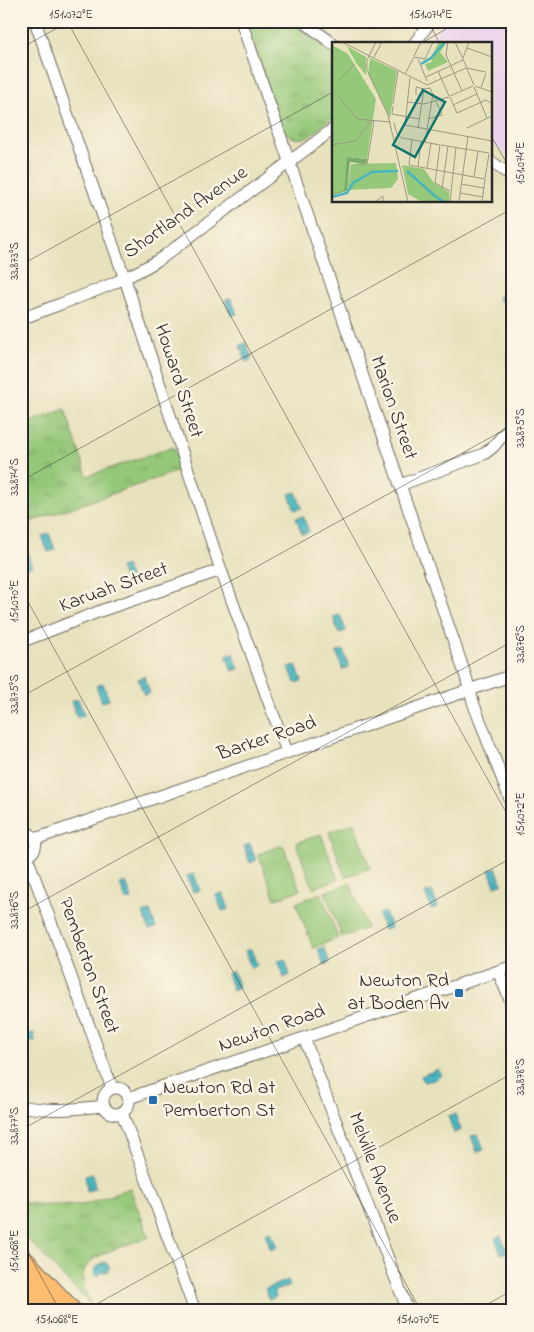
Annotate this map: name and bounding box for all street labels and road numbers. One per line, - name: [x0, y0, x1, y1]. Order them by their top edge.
- street label: Shortland Avenue: [118, 159, 254, 267]
- street label: Howard Street: [146, 320, 210, 442]
- street label: Marion Street: [362, 352, 424, 464]
- street label: Karuah Street: [56, 555, 173, 621]
- street label: Barker Road: [213, 709, 320, 770]
- street label: Pemberton Street: [50, 894, 126, 1038]
- street label: Newton Road: [215, 997, 329, 1061]
- street label: Melville Avenue: [340, 1109, 408, 1227]

